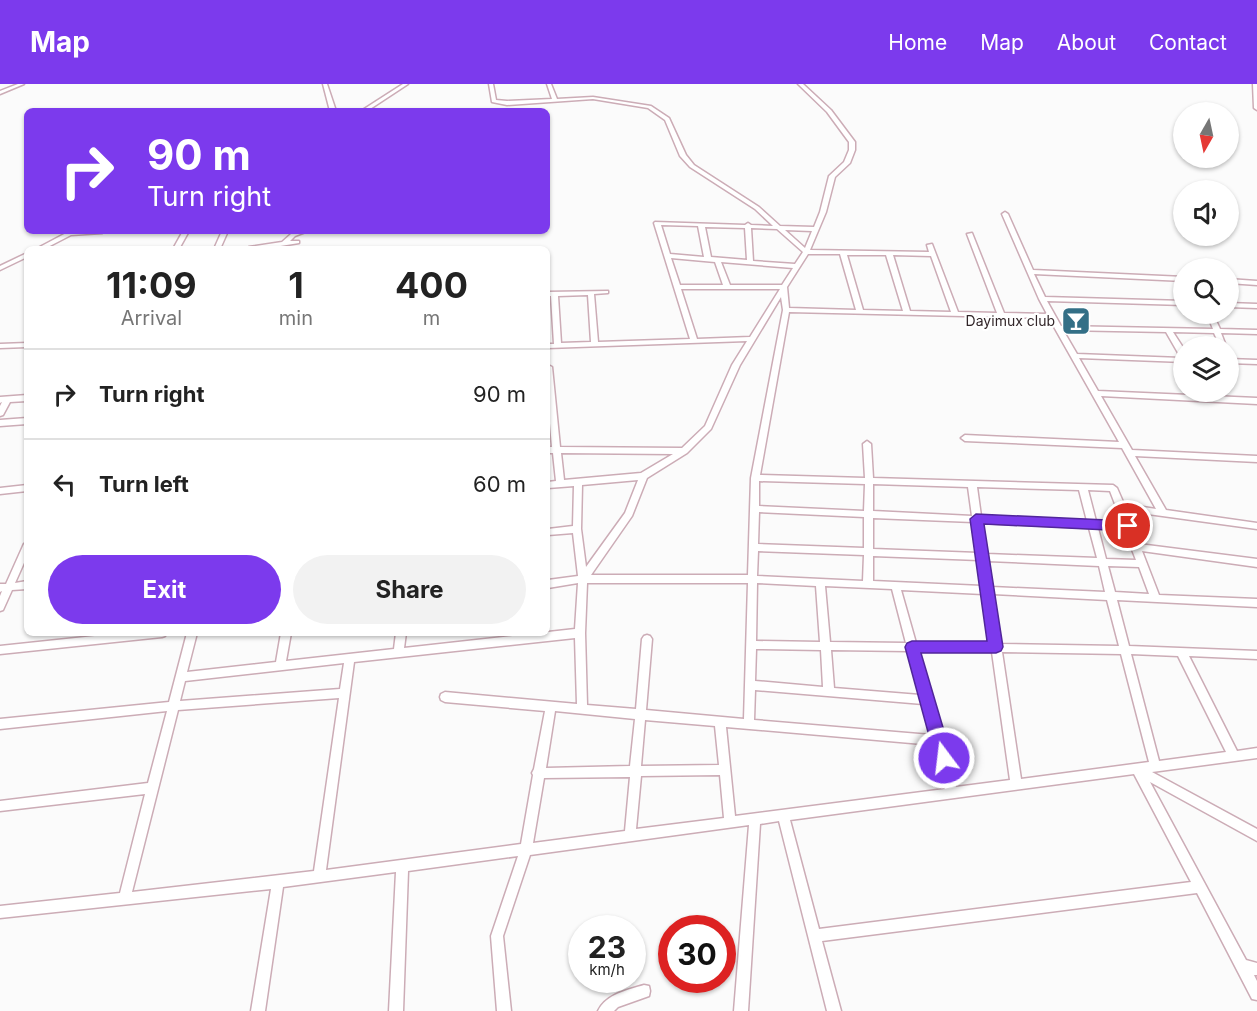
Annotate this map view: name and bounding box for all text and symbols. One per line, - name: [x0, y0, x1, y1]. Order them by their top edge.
- text: Map: [30, 25, 90, 59]
- text: Home: [888, 30, 947, 55]
- text: Map: [980, 30, 1024, 55]
- text: About: [1057, 30, 1116, 55]
- text: Contact: [1149, 30, 1227, 55]
- north arrow: [1173, 102, 1239, 168]
- map controls: [1173, 102, 1239, 402]
- text: 90 m: [147, 129, 251, 180]
- icon: right: [48, 132, 126, 210]
- text: Turn right: [147, 180, 271, 213]
- button: sound: [1173, 180, 1239, 246]
- button: search: [1173, 258, 1239, 324]
- text: 11:09: [106, 263, 197, 307]
- text: 1: [288, 263, 304, 307]
- text: 400: [395, 263, 468, 307]
- bar icon: Dayimux club: [1060, 305, 1092, 337]
- text: Arrival: [121, 306, 182, 330]
- text: min: [279, 306, 313, 330]
- text: m: [423, 306, 440, 330]
- place label: Dayimux club: [966, 312, 1055, 329]
- button: layers: [1173, 336, 1239, 402]
- icon: right: [48, 378, 81, 411]
- text: Turn right: [99, 381, 205, 407]
- text: 90 m: [473, 381, 526, 407]
- icon: left: [48, 468, 81, 501]
- text: Turn left: [99, 471, 189, 497]
- text: 60 m: [473, 471, 526, 497]
- pin: [1102, 500, 1153, 551]
- icon: arrive: [1111, 509, 1144, 542]
- button: Exit: [48, 555, 281, 624]
- button: Share: [293, 555, 526, 624]
- position arrow: [912, 726, 976, 790]
- speed limit sign: 30: [658, 915, 736, 993]
- text: 23: [588, 929, 626, 965]
- text: km/h: [589, 960, 625, 979]

